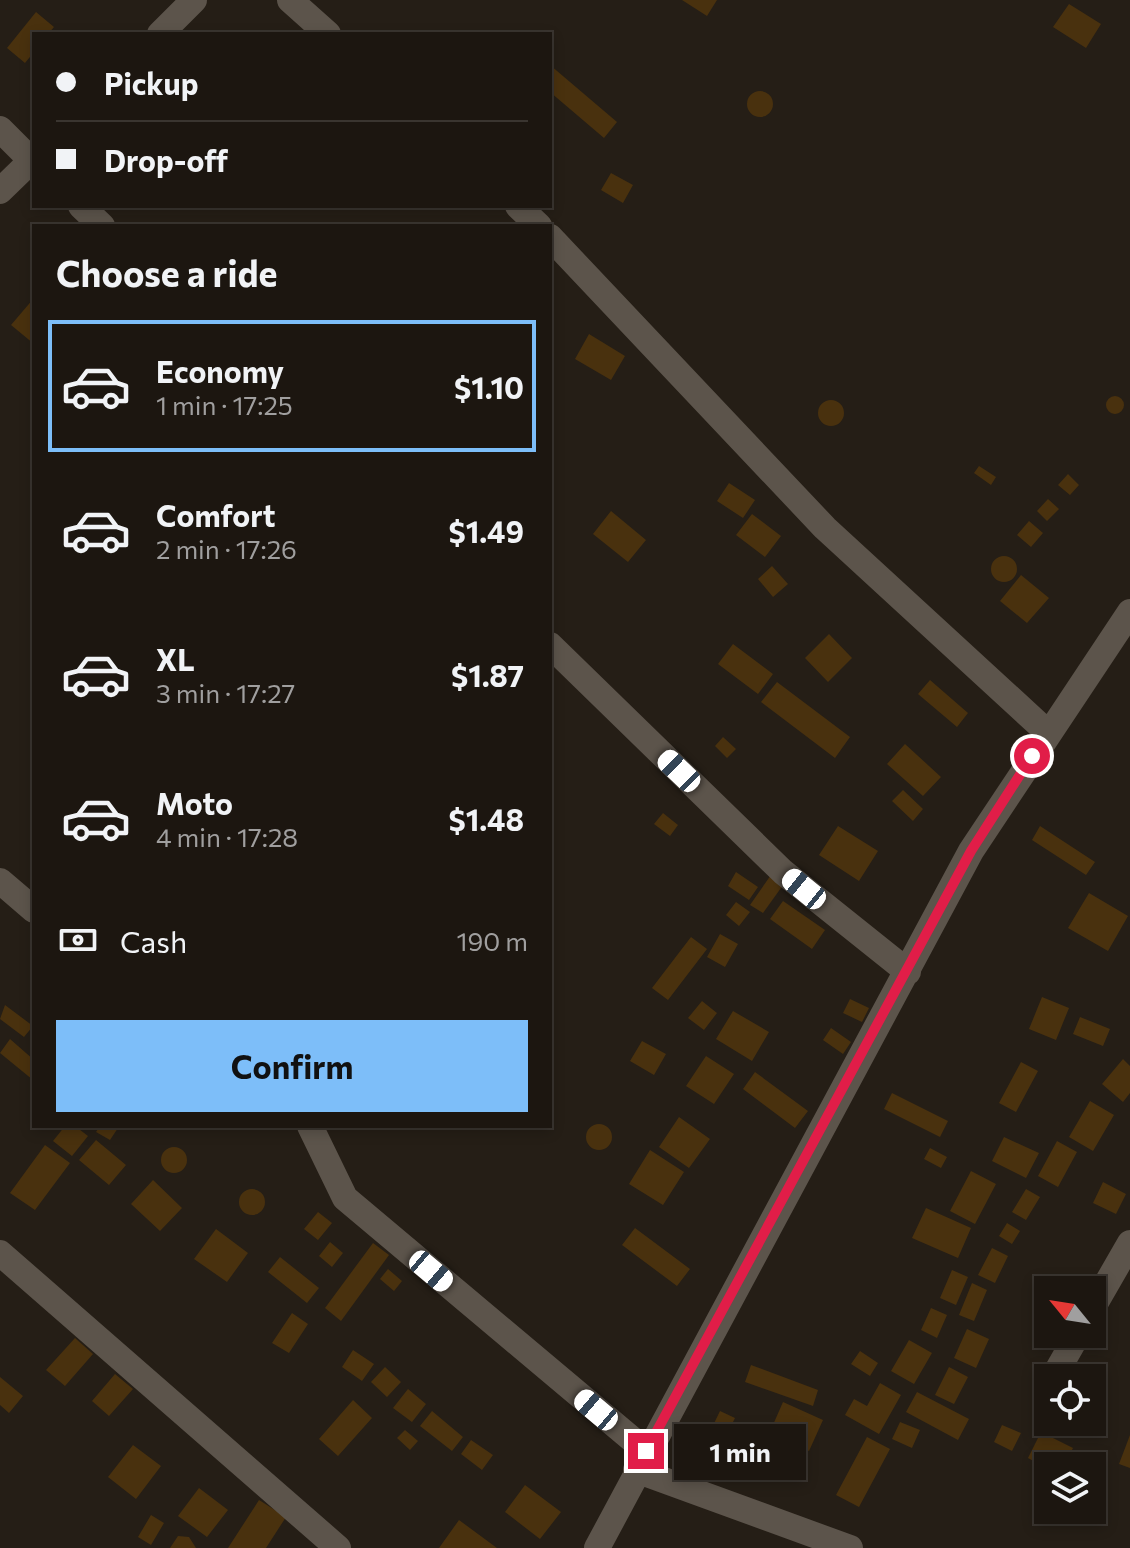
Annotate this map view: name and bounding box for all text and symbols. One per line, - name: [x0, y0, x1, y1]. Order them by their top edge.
- text: Pickup: [104, 64, 198, 101]
- text: Drop-off: [104, 141, 228, 178]
- text: Choose a ride: [56, 250, 277, 294]
- icon: car: [60, 350, 132, 422]
- text: Economy: [156, 352, 284, 389]
- text: $1.10: [454, 368, 524, 405]
- text: 1 min · 17:25: [156, 389, 293, 420]
- icon: car: [60, 494, 132, 566]
- text: Comfort: [156, 496, 275, 533]
- text: $1.49: [449, 512, 524, 549]
- text: 2 min · 17:26: [156, 533, 297, 564]
- icon: car: [60, 638, 132, 710]
- text: XL: [156, 640, 195, 677]
- text: $1.87: [451, 656, 524, 693]
- text: 3 min · 17:27: [156, 677, 295, 708]
- route start: [1014, 738, 1050, 774]
- car: [653, 746, 705, 796]
- icon: car: [60, 782, 132, 854]
- text: Moto: [156, 784, 233, 821]
- text: $1.48: [449, 800, 524, 837]
- text: 4 min · 17:28: [156, 821, 298, 852]
- car: [778, 865, 830, 913]
- icon: cash: [56, 918, 100, 962]
- text: Cash: [120, 922, 187, 959]
- text: 190 m: [456, 925, 528, 956]
- button: Confirm: [56, 1020, 528, 1112]
- car: [405, 1246, 457, 1296]
- north arrow: [1034, 1276, 1106, 1348]
- map controls: [1034, 1276, 1106, 1524]
- button: locate: [1034, 1364, 1106, 1436]
- car: [570, 1385, 622, 1435]
- callout: 1 min: [674, 1423, 806, 1479]
- route end: [628, 1433, 664, 1469]
- text: 1 min: [709, 1436, 771, 1467]
- button: layers: [1034, 1452, 1106, 1524]

